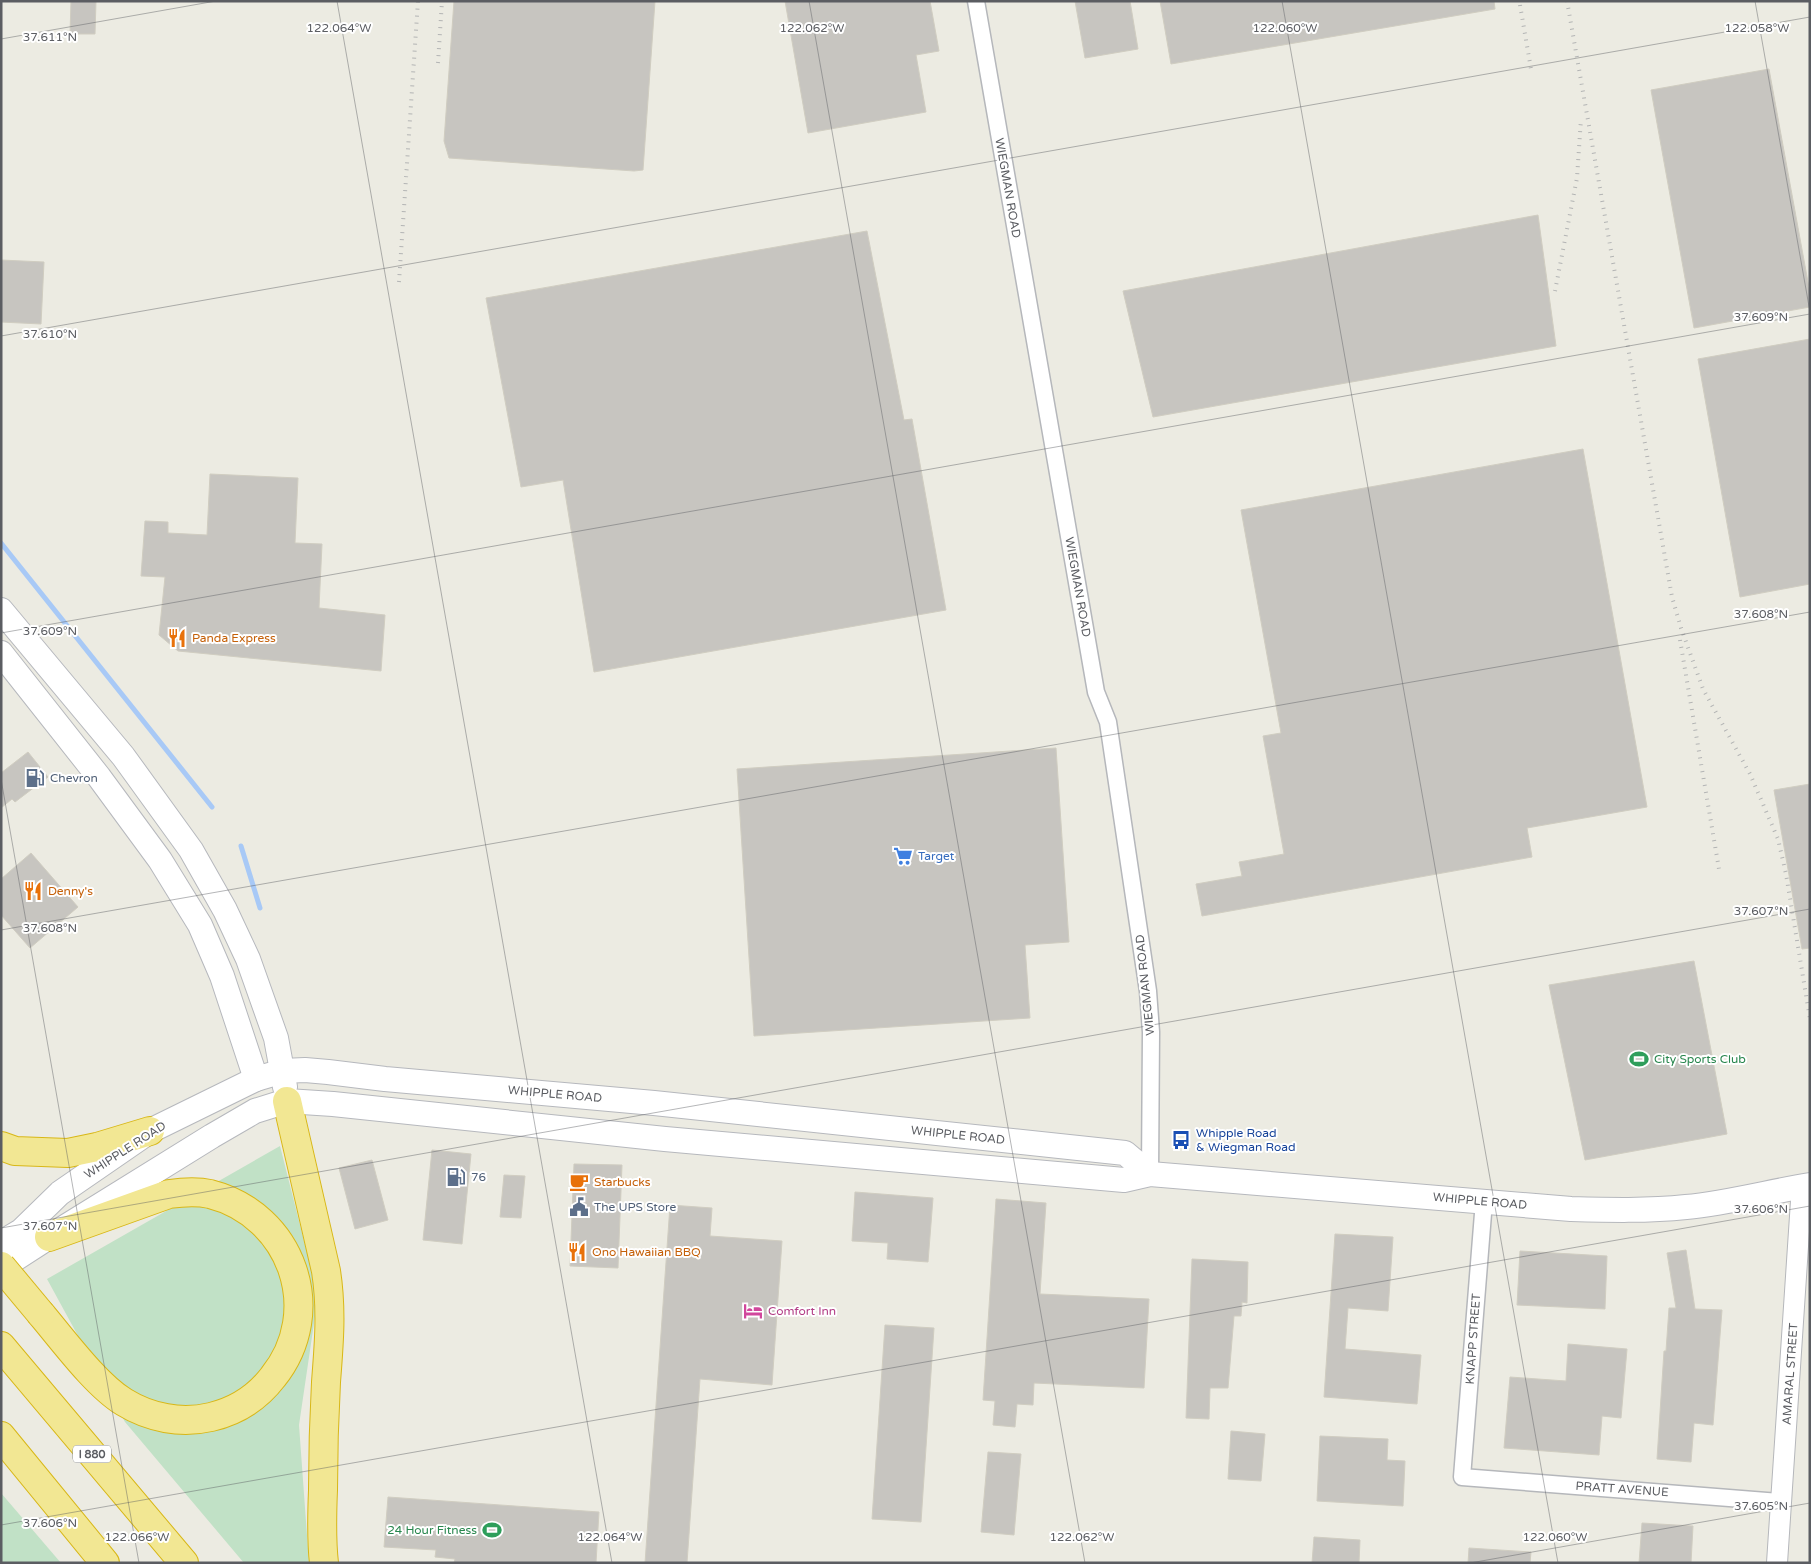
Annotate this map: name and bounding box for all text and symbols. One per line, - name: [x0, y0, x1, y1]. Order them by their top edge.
- text: 122.064°W: [306, 21, 372, 35]
- text: 122.062°W: [779, 21, 845, 35]
- text: 122.060°W: [1252, 21, 1318, 35]
- text: 122.058°W: [1724, 21, 1790, 35]
- text: 37.611°N: [23, 30, 77, 44]
- street label: WIEGMAN ROAD: [992, 137, 1024, 239]
- text: 37.609°N: [1734, 310, 1788, 324]
- text: 37.610°N: [23, 327, 77, 341]
- street label: WIEGMAN ROAD: [1062, 536, 1094, 638]
- text: 37.608°N: [1734, 607, 1788, 621]
- text: 37.609°N: [23, 624, 77, 638]
- restaurant icon: Panda Express: [166, 627, 188, 649]
- place label: Panda Express: [192, 631, 276, 645]
- fuel station icon: Chevron: [24, 767, 46, 789]
- place label: Chevron: [50, 771, 98, 785]
- supermarket icon: Target: [892, 845, 914, 867]
- place label: Target: [918, 849, 955, 863]
- restaurant icon: Denny's: [22, 880, 44, 902]
- place label: Denny's: [48, 884, 93, 898]
- text: 37.607°N: [1734, 904, 1788, 918]
- text: 37.608°N: [23, 921, 77, 935]
- street label: WIEGMAN ROAD: [1133, 934, 1157, 1036]
- sports icon: City Sports Club: [1628, 1048, 1650, 1070]
- place label: City Sports Club: [1654, 1052, 1746, 1066]
- street label: WHIPPLE ROAD: [507, 1083, 603, 1105]
- street label: WHIPPLE ROAD: [82, 1118, 168, 1182]
- street label: WHIPPLE ROAD: [910, 1123, 1006, 1147]
- place label: Whipple Road & Wiegman Road: [1196, 1126, 1296, 1154]
- bus stop icon: Whipple Road & Wiegman Road: [1170, 1129, 1192, 1151]
- fuel station icon: 76: [445, 1166, 467, 1188]
- place label: 76: [471, 1170, 486, 1184]
- cafe icon: Starbucks: [568, 1171, 590, 1193]
- place label: Starbucks: [594, 1175, 651, 1189]
- street label: WHIPPLE ROAD: [1432, 1190, 1528, 1212]
- public building icon: The UPS Store: [568, 1196, 590, 1218]
- place label: The UPS Store: [594, 1200, 676, 1214]
- text: 37.606°N: [1734, 1202, 1788, 1216]
- text: 37.607°N: [23, 1219, 77, 1233]
- restaurant icon: Ono Hawaiian BBQ: [566, 1241, 588, 1263]
- place label: Ono Hawaiian BBQ: [592, 1245, 701, 1259]
- street label: KNAPP STREET: [1463, 1292, 1483, 1385]
- hotel icon: Comfort Inn: [742, 1300, 764, 1322]
- place label: Comfort Inn: [768, 1304, 836, 1318]
- street label: AMARAL STREET: [1779, 1322, 1801, 1426]
- road number: I 880: [73, 1446, 111, 1462]
- street label: PRATT AVENUE: [1575, 1479, 1669, 1499]
- text: 37.605°N: [1734, 1499, 1788, 1513]
- text: 37.606°N: [23, 1516, 77, 1530]
- sports icon: 24 Hour Fitness: [481, 1519, 503, 1541]
- place label: 24 Hour Fitness: [387, 1523, 477, 1537]
- text: 122.066°W: [105, 1530, 169, 1544]
- text: 122.064°W: [577, 1530, 643, 1544]
- text: 122.062°W: [1049, 1530, 1115, 1544]
- text: 122.060°W: [1522, 1530, 1588, 1544]

